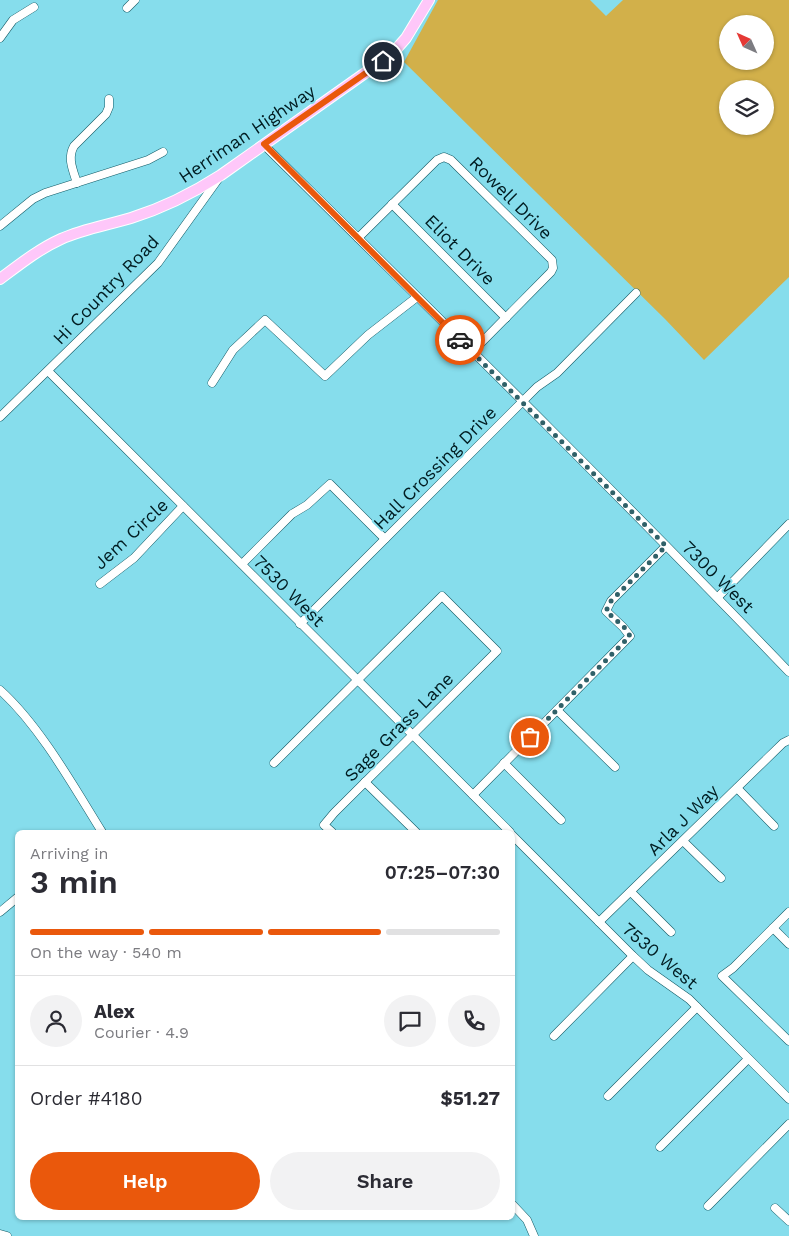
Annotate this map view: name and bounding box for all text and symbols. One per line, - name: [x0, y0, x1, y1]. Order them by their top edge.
- north arrow: [719, 15, 774, 70]
- map controls: [719, 15, 774, 135]
- pin: [362, 40, 404, 82]
- icon: home: [369, 47, 397, 75]
- street label: Herriman Highway: [175, 80, 319, 187]
- button: layers: [719, 80, 774, 135]
- street label: Rowell Drive: [466, 152, 557, 243]
- street label: Eliot Drive: [421, 210, 500, 289]
- street label: Hi Country Road: [48, 231, 163, 348]
- courier: [435, 315, 485, 365]
- icon: car: [446, 326, 474, 354]
- street label: Hall Crossing Drive: [369, 402, 501, 534]
- street label: Jem Circle: [89, 494, 172, 573]
- street label: 7300 West: [678, 536, 759, 617]
- street label: 7530 West: [249, 551, 330, 631]
- street label: Sage Grass Lane: [340, 668, 458, 786]
- pin: [509, 716, 551, 758]
- icon: bag: [516, 723, 544, 751]
- street label: Arla J Way: [643, 779, 723, 859]
- text: Arriving in: [30, 844, 108, 863]
- text: 07:25–07:30: [385, 861, 500, 884]
- text: 3 min: [30, 863, 118, 901]
- street label: 7530 West: [618, 918, 703, 994]
- text: On the way · 540 m: [30, 943, 182, 962]
- button: person: [30, 995, 82, 1047]
- button: chat: [384, 995, 436, 1047]
- button: phone: [448, 995, 500, 1047]
- text: Alex: [94, 1000, 135, 1023]
- text: Courier · 4.9: [94, 1023, 189, 1042]
- text: Order #4180: [30, 1087, 143, 1110]
- text: $51.27: [441, 1087, 500, 1110]
- button: Help: [30, 1152, 260, 1210]
- button: Share: [270, 1152, 500, 1210]

